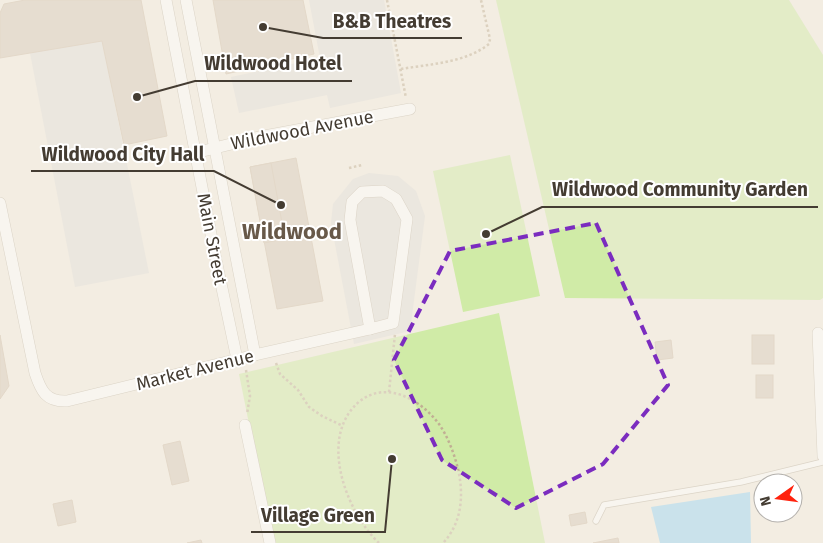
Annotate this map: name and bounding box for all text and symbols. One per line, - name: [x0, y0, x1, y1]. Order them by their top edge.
- callout: B&B Theatres: [323, 4, 462, 38]
- text: B&B Theatres: [333, 10, 451, 33]
- callout: Wildwood Hotel: [195, 47, 352, 81]
- text: Wildwood Hotel: [204, 52, 342, 75]
- street label: Wildwood Avenue: [229, 105, 375, 155]
- callout: Wildwood City Hall: [31, 137, 214, 171]
- text: Wildwood City Hall: [42, 143, 205, 166]
- callout: Wildwood Community Garden: [542, 173, 818, 207]
- text: Wildwood Community Garden: [552, 178, 808, 201]
- street label: Main Street: [192, 191, 232, 287]
- district label: Wildwood: [242, 218, 342, 245]
- street label: Market Avenue: [134, 345, 256, 395]
- north arrow: [753, 473, 803, 523]
- text: N: [756, 494, 775, 508]
- callout: Village Green: [251, 498, 385, 532]
- text: Village Green: [260, 504, 375, 527]

